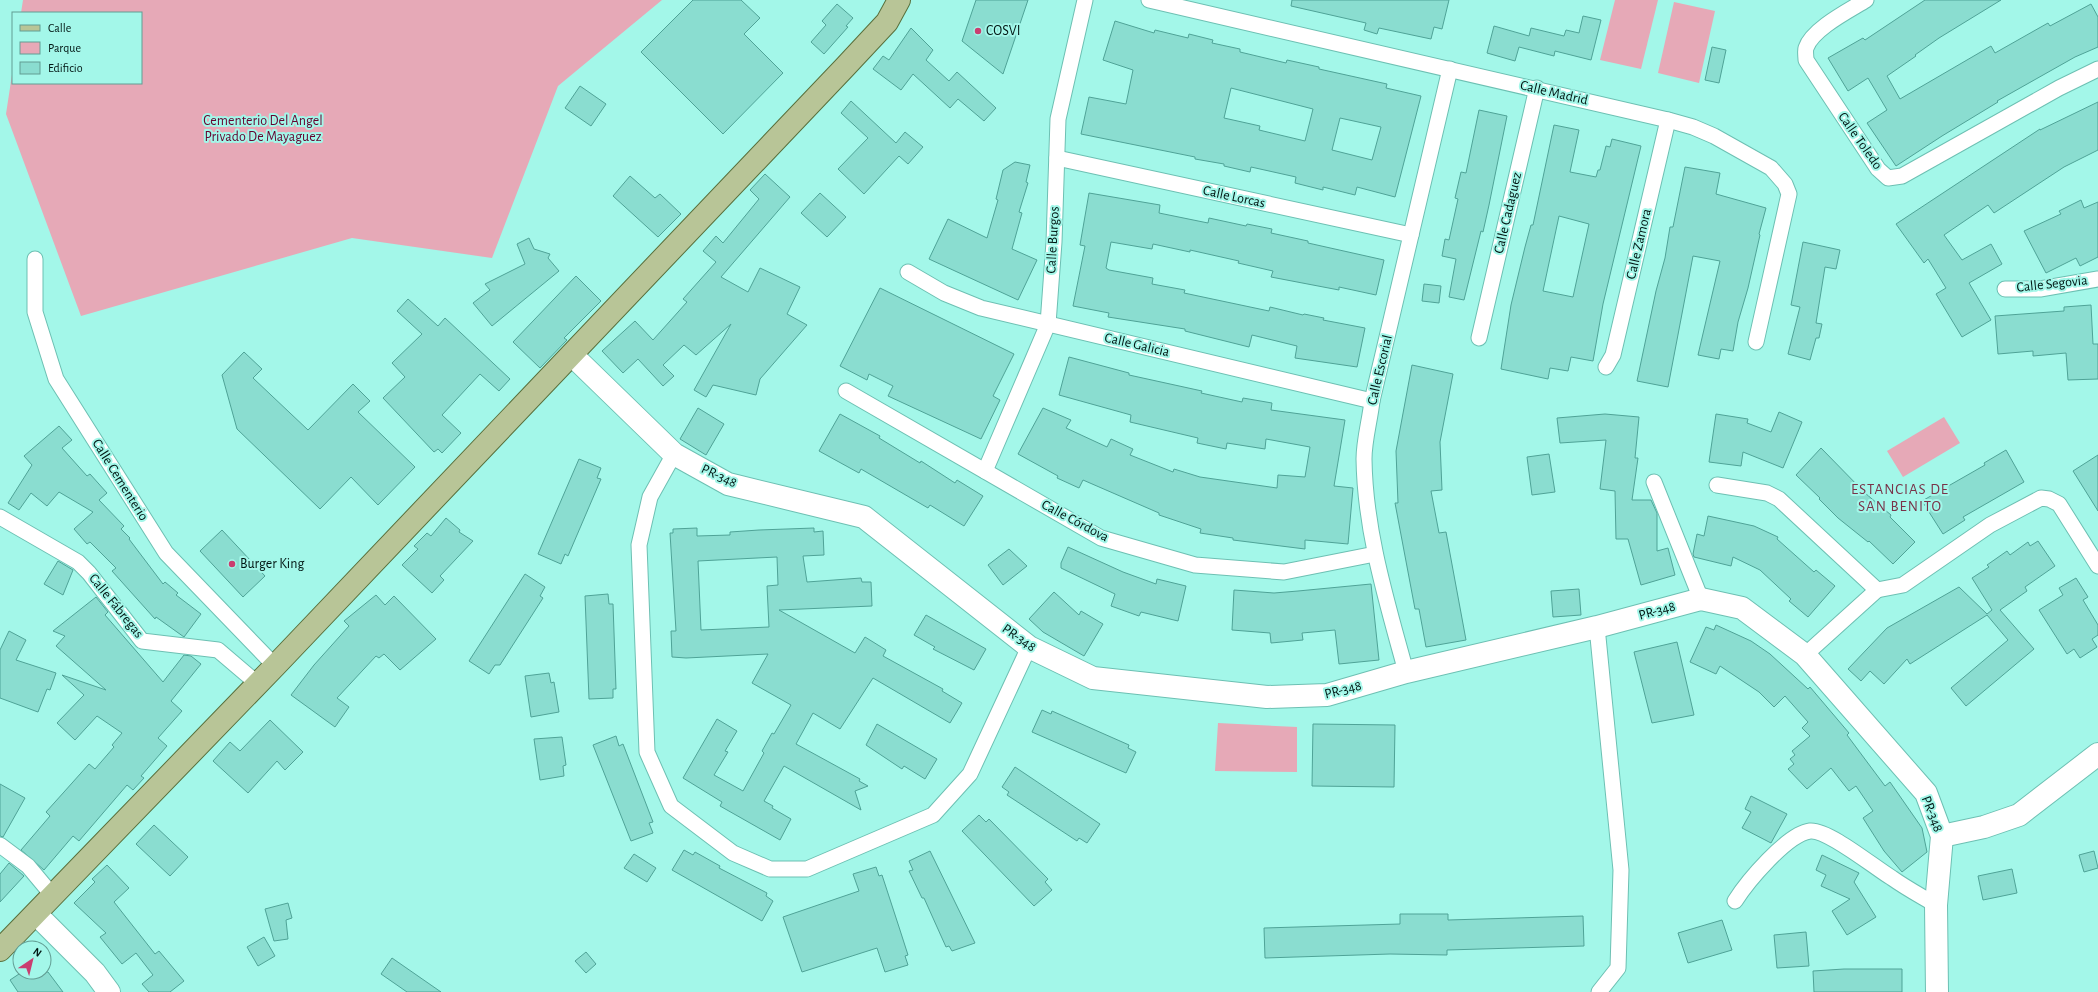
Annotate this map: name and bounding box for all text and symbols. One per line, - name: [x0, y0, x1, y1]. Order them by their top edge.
- legend: [12, 12, 142, 84]
- text: Calle: [48, 22, 71, 34]
- place label: COSVI: [986, 24, 1020, 38]
- marker: COSVI: [973, 26, 983, 36]
- text: Parque: [48, 42, 81, 54]
- text: Edificio: [48, 62, 83, 74]
- street label: Calle Madrid: [1519, 78, 1589, 108]
- street label: Calle Toledo: [1835, 110, 1885, 172]
- park label: Cementerio Del Angel Privado De Mayaguez: [203, 114, 323, 144]
- street label: Calle Cadaguez: [1492, 171, 1524, 255]
- street label: Calle Lorcas: [1202, 184, 1266, 210]
- street label: Calle Burgos: [1044, 206, 1062, 274]
- street label: Calle Zamora: [1624, 207, 1654, 281]
- street label: Calle Segovia: [2016, 273, 2089, 295]
- street label: Calle Galicia: [1103, 331, 1171, 359]
- street label: Calle Escorial: [1365, 334, 1395, 406]
- street label: Calle Cementerio: [89, 437, 151, 523]
- street label: PR-348: [699, 462, 739, 490]
- district label: ESTANCIAS DE SAN BENITO: [1851, 482, 1949, 514]
- street label: Calle Córdova: [1039, 498, 1111, 545]
- place label: Burger King: [240, 557, 304, 571]
- marker: Burger King: [227, 559, 237, 569]
- street label: Calle Fábregas: [86, 571, 146, 641]
- street label: PR-348: [1637, 599, 1677, 623]
- street label: PR-348: [1000, 622, 1038, 654]
- street label: PR-348: [1323, 679, 1363, 701]
- street label: PR-348: [1919, 794, 1945, 834]
- north arrow: [12, 940, 52, 980]
- text: N: [31, 946, 44, 959]

